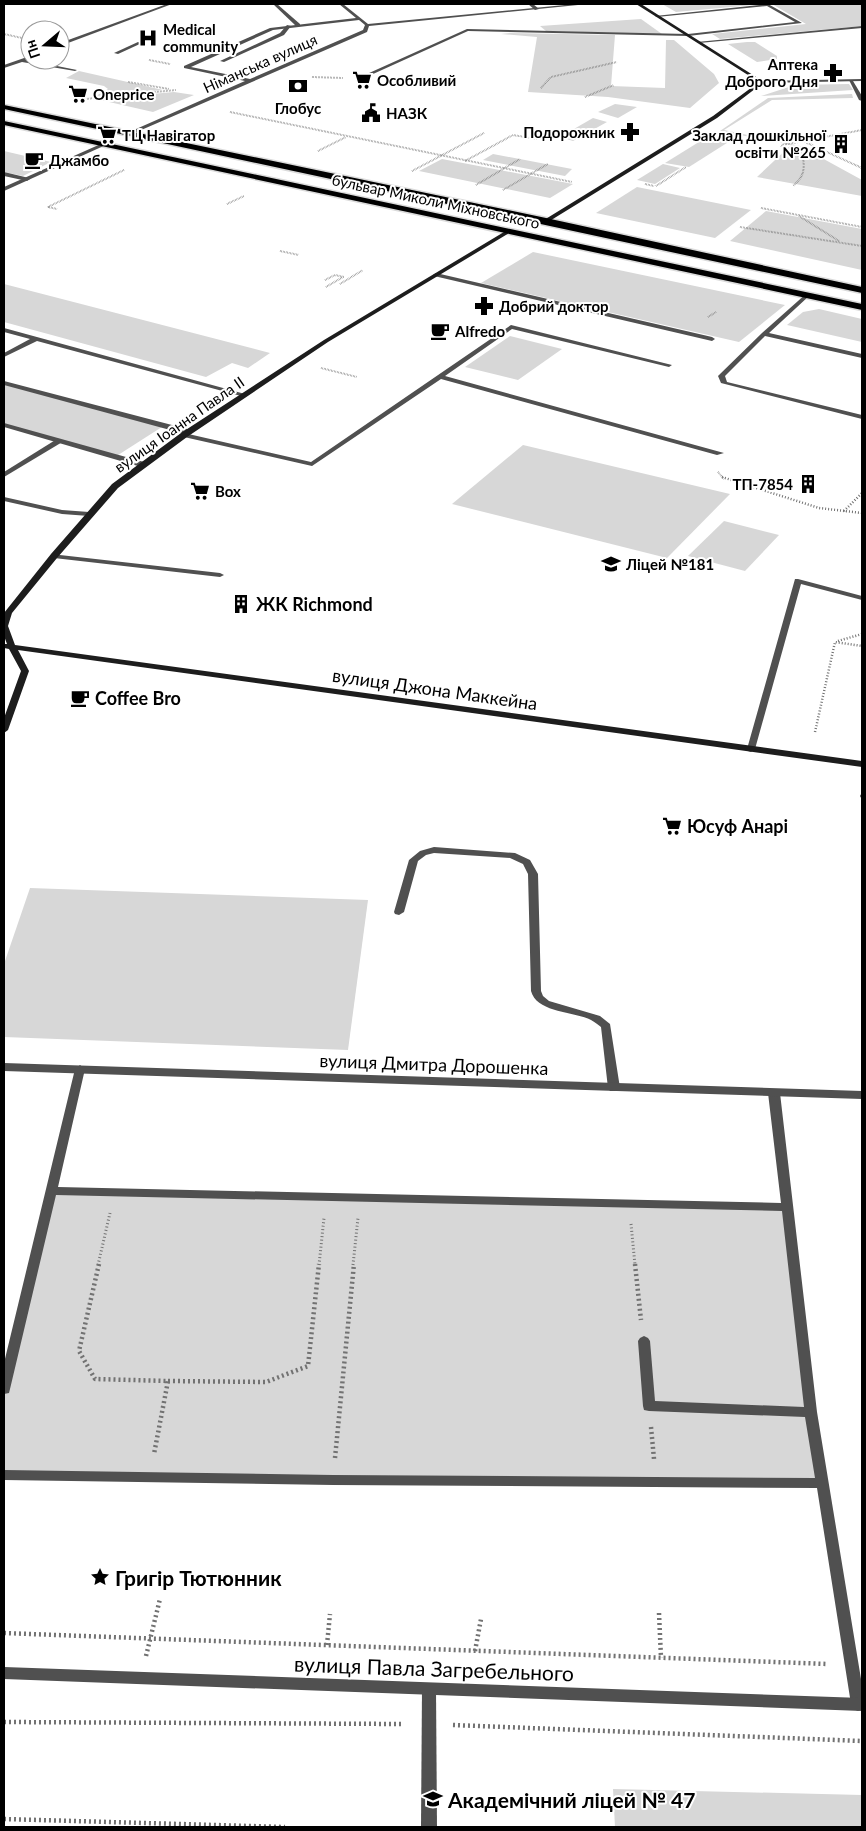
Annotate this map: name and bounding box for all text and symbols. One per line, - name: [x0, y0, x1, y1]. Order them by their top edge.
- north arrow: [20, 20, 70, 70]
- place label: Medical community: [163, 20, 238, 55]
- hospital icon: Medical community: [137, 27, 159, 49]
- street label: Німанська вулиця: [200, 30, 320, 96]
- text: Пн: [21, 38, 43, 61]
- place label: Аптека Доброго Дня: [725, 55, 818, 90]
- pharmacy icon: Аптека Доброго Дня: [822, 62, 844, 84]
- supermarket icon: Особливий: [351, 69, 373, 91]
- place label: Особливий: [377, 71, 456, 89]
- bank icon: Глобус: [287, 75, 309, 97]
- supermarket icon: Oneprice: [67, 83, 89, 105]
- place label: Oneprice: [93, 85, 155, 103]
- place label: Глобус: [275, 99, 321, 117]
- public building icon: НАЗК: [360, 102, 382, 124]
- place label: НАЗК: [386, 104, 428, 122]
- pharmacy icon: Подорожник: [619, 121, 641, 143]
- place label: Подорожник: [523, 123, 616, 141]
- supermarket icon: ТЦ Навігатор: [96, 124, 118, 146]
- place label: ТЦ Навігатор: [122, 126, 215, 144]
- place label: Заклад дошкільної освіти №265: [692, 126, 827, 161]
- building icon: Заклад дошкільної освіти №265: [830, 133, 852, 155]
- cafe icon: Джамбо: [23, 149, 45, 171]
- place label: Джамбо: [49, 151, 110, 169]
- street label: бульвар Миколи Міхновського: [330, 170, 542, 232]
- pharmacy icon: Добрий доктор: [473, 295, 495, 317]
- place label: Добрий доктор: [499, 297, 609, 315]
- cafe icon: Alfredo: [429, 320, 451, 342]
- place label: Alfredo: [454, 322, 505, 340]
- street label: вулиця Іоанна Павла II: [111, 372, 247, 476]
- building icon: ТП-7854: [797, 473, 819, 495]
- place label: ТП-7854: [732, 475, 793, 493]
- supermarket icon: Box: [189, 480, 211, 502]
- place label: Box: [215, 482, 241, 500]
- school or university icon: Ліцей №181: [600, 553, 622, 575]
- place label: Ліцей №181: [625, 555, 714, 573]
- building icon: ЖК Richmond: [230, 593, 252, 615]
- place label: ЖК Richmond: [256, 593, 373, 615]
- street label: вулиця Джона Маккейна: [331, 664, 539, 714]
- cafe icon: Coffee Bro: [69, 687, 91, 709]
- place label: Coffee Bro: [95, 687, 181, 709]
- supermarket icon: Юсуф Анарі: [661, 815, 683, 837]
- place label: Юсуф Анарі: [687, 815, 788, 837]
- street label: вулиця Дмитра Дорошенка: [319, 1049, 549, 1079]
- place label: Григір Тютюнник: [115, 1565, 282, 1590]
- place icon: Григір Тютюнник: [89, 1566, 111, 1588]
- street label: вулиця Павла Загребельного: [294, 1651, 575, 1685]
- place label: Академічний ліцей № 47: [447, 1787, 695, 1812]
- school or university icon: Академічний ліцей № 47: [422, 1788, 444, 1810]

